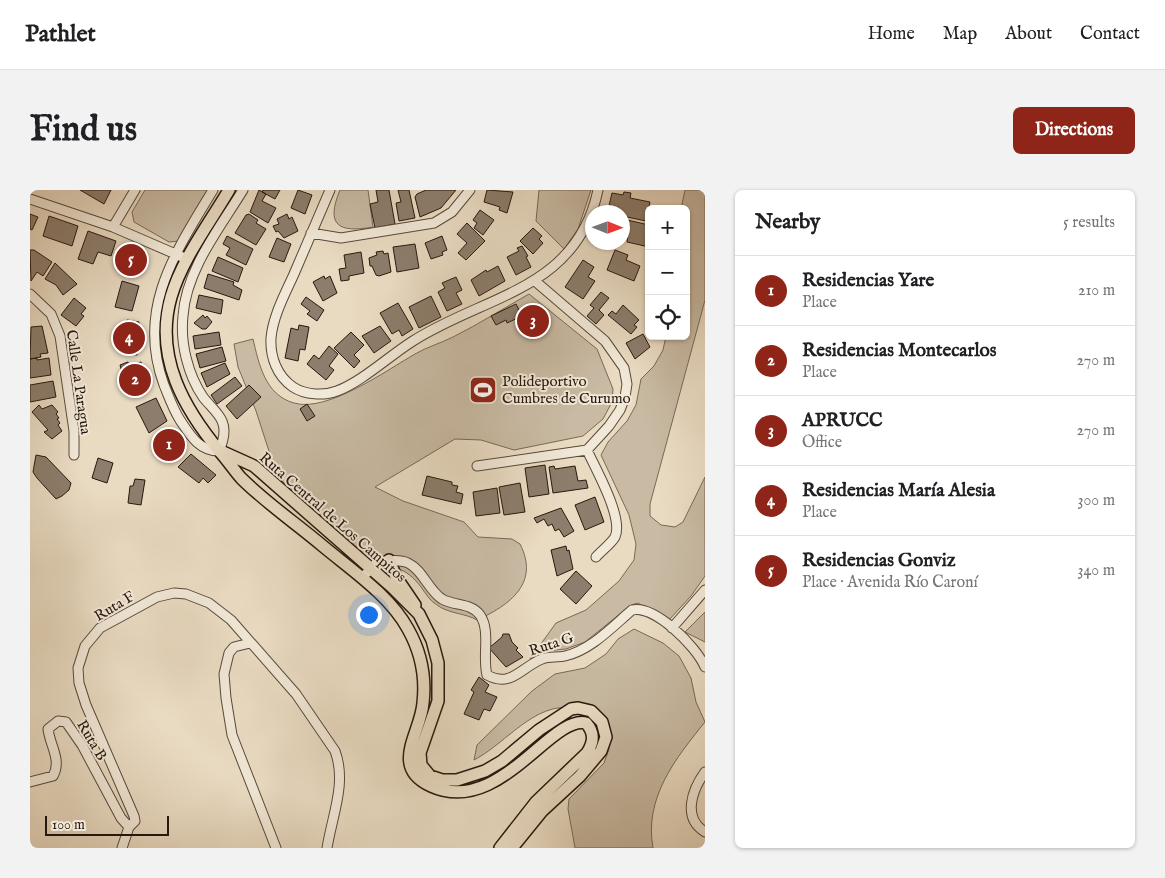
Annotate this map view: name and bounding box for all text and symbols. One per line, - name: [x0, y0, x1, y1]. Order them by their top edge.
- text: Pathlet: [25, 19, 96, 50]
- text: Home: [868, 23, 915, 46]
- text: Map: [943, 23, 977, 46]
- text: About: [1005, 23, 1052, 46]
- text: Contact: [1080, 23, 1140, 46]
- button: Directions: [1013, 107, 1135, 154]
- text: Find us: [30, 108, 137, 153]
- north arrow: [585, 205, 630, 250]
- map controls: [645, 205, 690, 340]
- button: +: [645, 205, 690, 250]
- text: Nearby: [755, 209, 820, 236]
- text: 5 results: [1063, 213, 1115, 233]
- pin: 5: [115, 241, 147, 279]
- button: −: [645, 250, 690, 295]
- text: Residencias Yare: [802, 269, 934, 293]
- text: 1: [768, 281, 774, 301]
- text: 210 m: [1078, 281, 1115, 301]
- text: Place: [802, 293, 837, 313]
- button: locate: [645, 295, 690, 340]
- pin: 3: [517, 302, 549, 340]
- pin: 4: [113, 319, 145, 357]
- street label: Calle La Paragua: [62, 329, 95, 436]
- text: Residencias Montecarlos: [802, 339, 997, 363]
- text: 2: [767, 351, 775, 371]
- text: 270 m: [1076, 351, 1115, 371]
- pin: 2: [119, 361, 151, 399]
- text: Place: [802, 363, 837, 383]
- place label: Polideportivo Cumbres de Curumo: [502, 372, 631, 408]
- sports icon: Polideportivo Cumbres de Curumo: [468, 375, 498, 405]
- text: APRUCC: [802, 409, 883, 433]
- text: 3: [768, 421, 774, 441]
- text: 270 m: [1076, 421, 1115, 441]
- pin: 1: [153, 426, 185, 464]
- text: Office: [802, 433, 842, 453]
- street label: Ruta Central de Los Campitos: [255, 448, 410, 587]
- text: Residencias María Alesia: [802, 479, 995, 503]
- text: 4: [767, 491, 775, 511]
- text: 300 m: [1077, 491, 1115, 511]
- text: Place: [802, 503, 837, 523]
- text: Residencias Gonviz: [802, 549, 956, 573]
- text: 5: [768, 561, 774, 581]
- text: 340 m: [1077, 561, 1115, 581]
- text: Place · Avenida Río Caroní: [802, 573, 978, 593]
- street label: Ruta F: [91, 587, 138, 626]
- your location: [356, 602, 382, 628]
- street label: Ruta G: [526, 628, 576, 661]
- street label: Ruta B: [72, 717, 111, 764]
- scale bar: [45, 813, 169, 836]
- text: 100 m: [52, 816, 85, 834]

